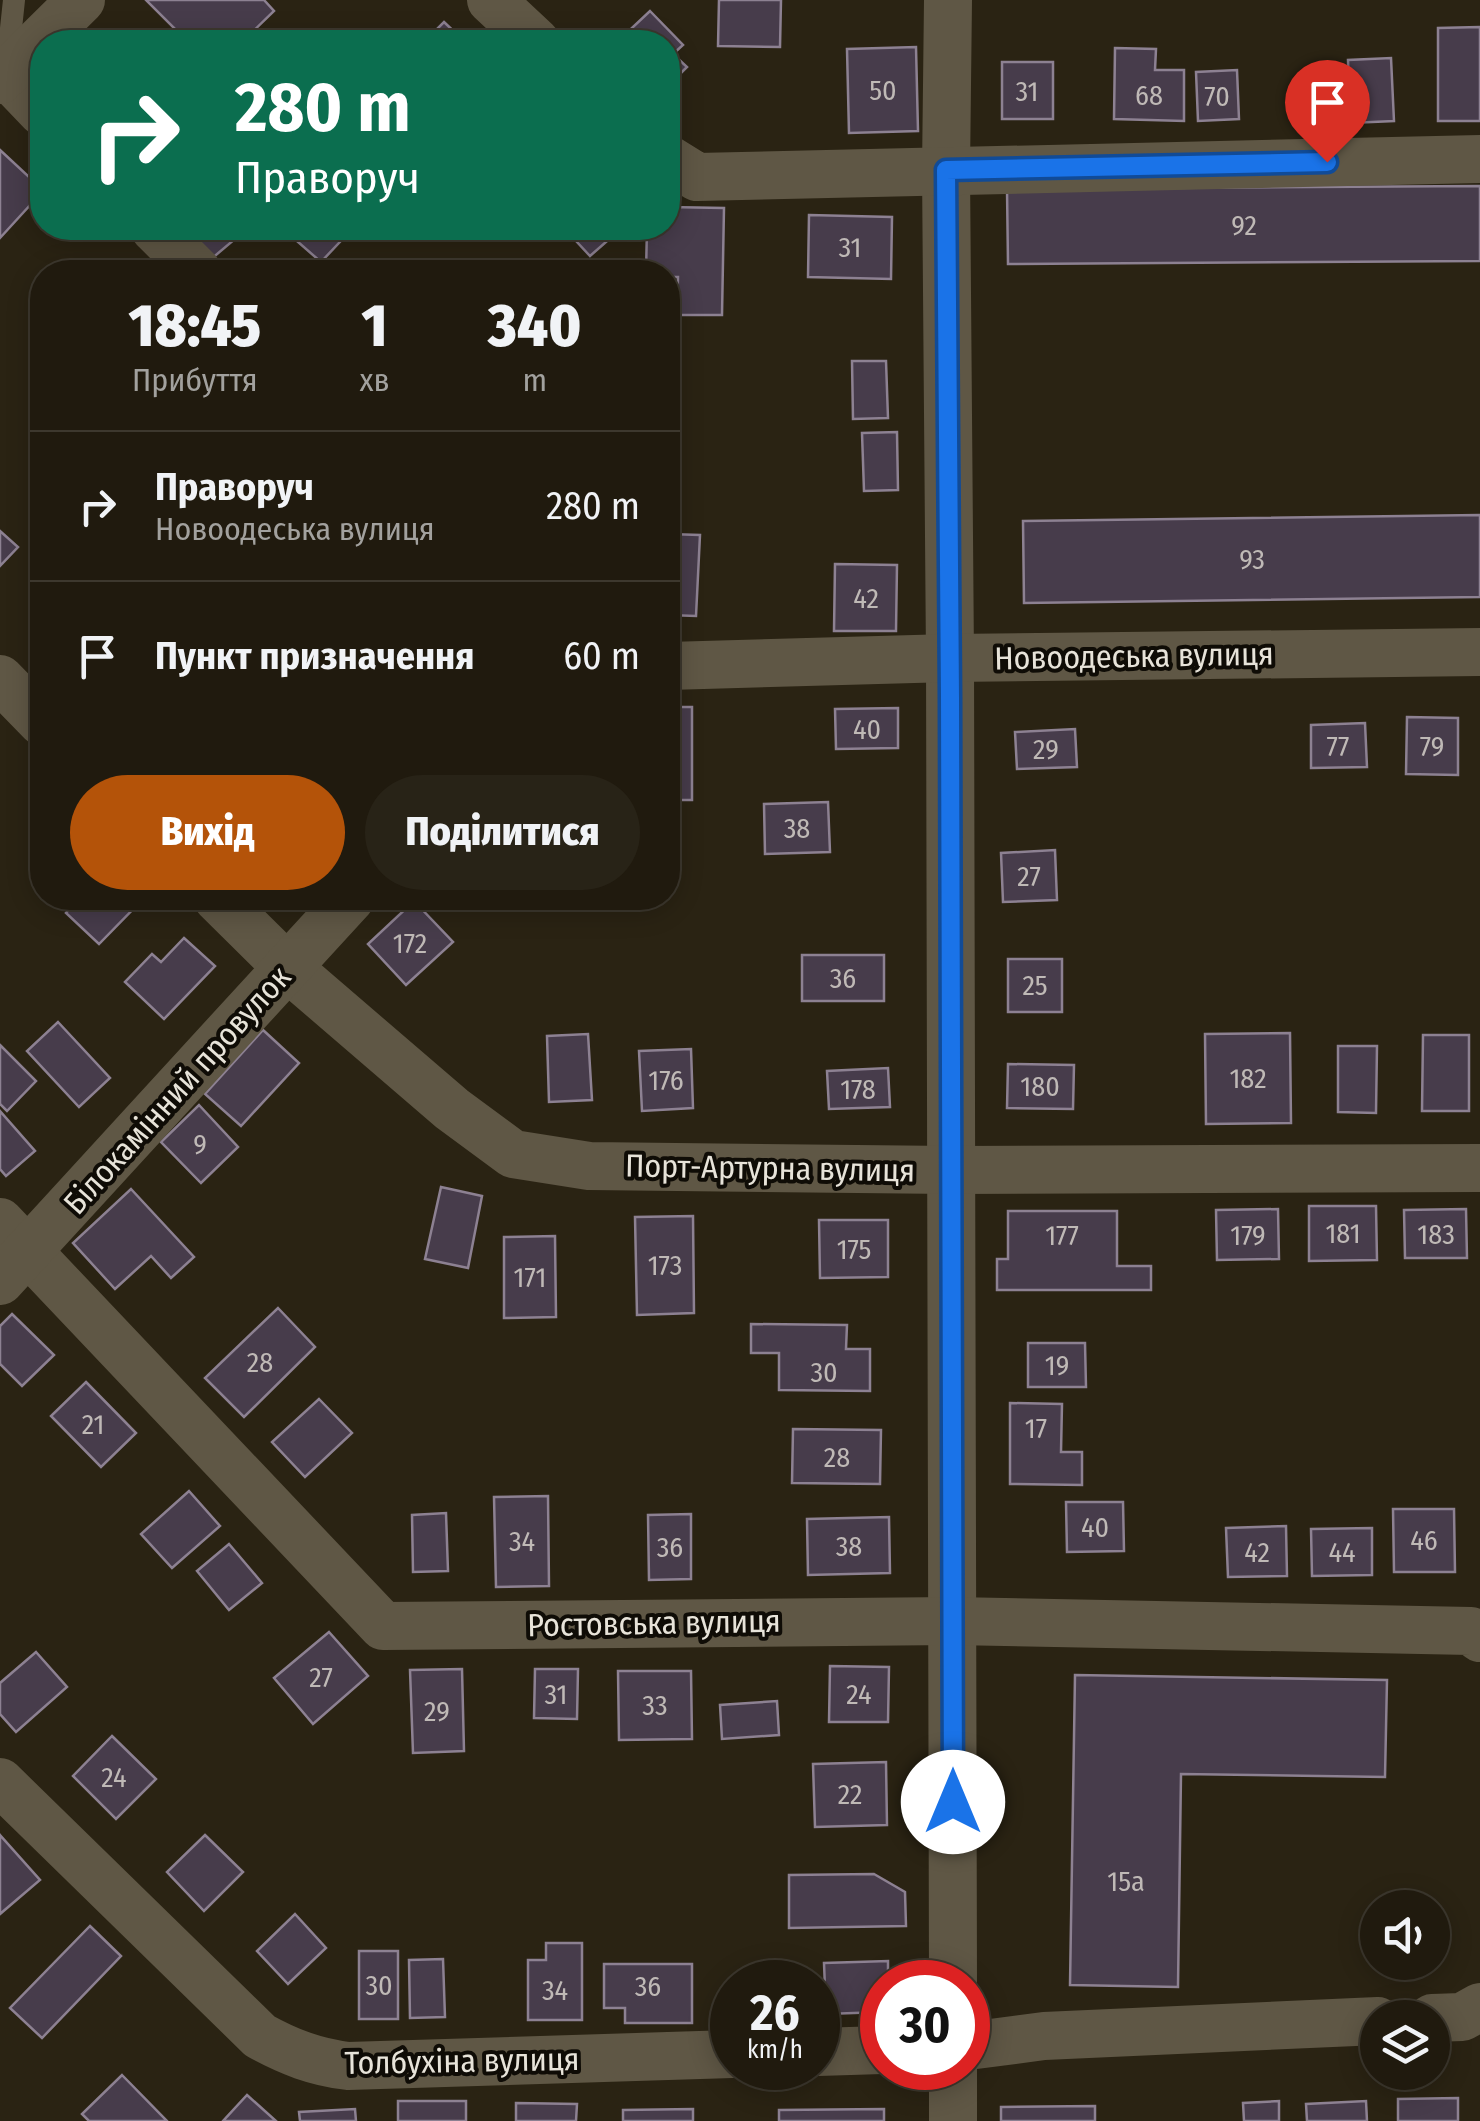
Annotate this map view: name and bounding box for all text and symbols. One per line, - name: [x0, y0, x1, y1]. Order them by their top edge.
- pin: [1285, 60, 1370, 163]
- text: 280 m: [235, 66, 411, 150]
- icon: right: [70, 70, 200, 200]
- house number: 50: [869, 74, 897, 107]
- house number: 31: [1016, 75, 1038, 108]
- icon: arrive: [1300, 75, 1355, 130]
- house number: 68: [1135, 79, 1163, 112]
- house number: 70: [1204, 80, 1230, 113]
- text: Праворуч: [235, 151, 420, 205]
- house number: 92: [1231, 209, 1257, 242]
- house number: 31: [839, 231, 861, 264]
- text: 18:45: [128, 290, 261, 362]
- text: 1: [362, 290, 388, 362]
- text: 340: [488, 290, 582, 362]
- text: Прибуття: [132, 361, 258, 399]
- text: хв: [360, 361, 390, 399]
- text: m: [523, 361, 547, 399]
- text: Праворуч: [155, 464, 314, 510]
- icon: right: [70, 479, 125, 534]
- text: 280 m: [546, 483, 640, 529]
- text: Новоодеська вулиця: [155, 510, 435, 548]
- house number: 93: [1239, 543, 1265, 576]
- house number: 42: [853, 582, 879, 615]
- icon: arrive: [70, 629, 125, 684]
- text: Пункт призначення: [155, 633, 474, 679]
- text: 60 m: [563, 633, 640, 679]
- street label: Новоодеська вулиця: [994, 635, 1274, 677]
- house number: 40: [853, 713, 881, 746]
- house number: 77: [1327, 730, 1349, 763]
- house number: 79: [1420, 730, 1444, 763]
- house number: 29: [1033, 733, 1059, 766]
- button: Вихід: [70, 775, 345, 890]
- button: Поділитися: [365, 775, 640, 890]
- house number: 38: [784, 812, 810, 845]
- house number: 27: [1017, 860, 1041, 893]
- house number: 172: [393, 927, 427, 960]
- street label: Білокамінний провулок: [56, 958, 298, 1222]
- house number: 36: [830, 962, 856, 995]
- house number: 25: [1022, 969, 1048, 1002]
- house number: 182: [1229, 1062, 1267, 1095]
- house number: 176: [648, 1064, 684, 1097]
- house number: 180: [1020, 1070, 1060, 1103]
- house number: 178: [840, 1073, 876, 1106]
- house number: 9: [193, 1128, 207, 1161]
- street label: Порт-Артурна вулиця: [625, 1146, 915, 1190]
- house number: 181: [1325, 1217, 1361, 1250]
- house number: 183: [1417, 1218, 1455, 1251]
- house number: 177: [1045, 1219, 1079, 1252]
- house number: 179: [1230, 1219, 1266, 1252]
- house number: 175: [837, 1233, 871, 1266]
- house number: 173: [648, 1249, 682, 1282]
- house number: 171: [514, 1261, 546, 1294]
- house number: 28: [247, 1346, 273, 1379]
- house number: 19: [1045, 1349, 1069, 1382]
- house number: 30: [810, 1356, 838, 1389]
- house number: 21: [82, 1408, 104, 1441]
- house number: 17: [1025, 1412, 1047, 1445]
- house number: 28: [824, 1441, 850, 1474]
- house number: 40: [1081, 1511, 1109, 1544]
- house number: 46: [1410, 1524, 1438, 1557]
- house number: 34: [509, 1525, 535, 1558]
- house number: 38: [836, 1530, 862, 1563]
- house number: 36: [657, 1531, 683, 1564]
- house number: 42: [1244, 1536, 1270, 1569]
- house number: 44: [1328, 1536, 1356, 1569]
- street label: Ростовська вулиця: [527, 1602, 781, 1644]
- house number: 27: [309, 1661, 333, 1694]
- house number: 31: [545, 1678, 567, 1711]
- house number: 24: [846, 1678, 872, 1711]
- house number: 33: [642, 1689, 668, 1722]
- house number: 29: [424, 1695, 450, 1728]
- position arrow: [901, 1750, 1005, 1854]
- house number: 24: [101, 1761, 127, 1794]
- house number: 22: [838, 1778, 862, 1811]
- house number: 15а: [1107, 1865, 1145, 1898]
- map controls: [1360, 1890, 1450, 2090]
- button: sound: [1360, 1890, 1450, 1980]
- speed limit sign: 30: [860, 1960, 990, 2090]
- house number: 30: [365, 1969, 393, 2002]
- house number: 36: [635, 1970, 661, 2003]
- house number: 34: [542, 1974, 568, 2007]
- text: 26: [750, 1983, 800, 2043]
- button: layers: [1360, 2000, 1450, 2090]
- text: km/h: [747, 2035, 803, 2065]
- street label: Толбухіна вулиця: [344, 2040, 580, 2082]

